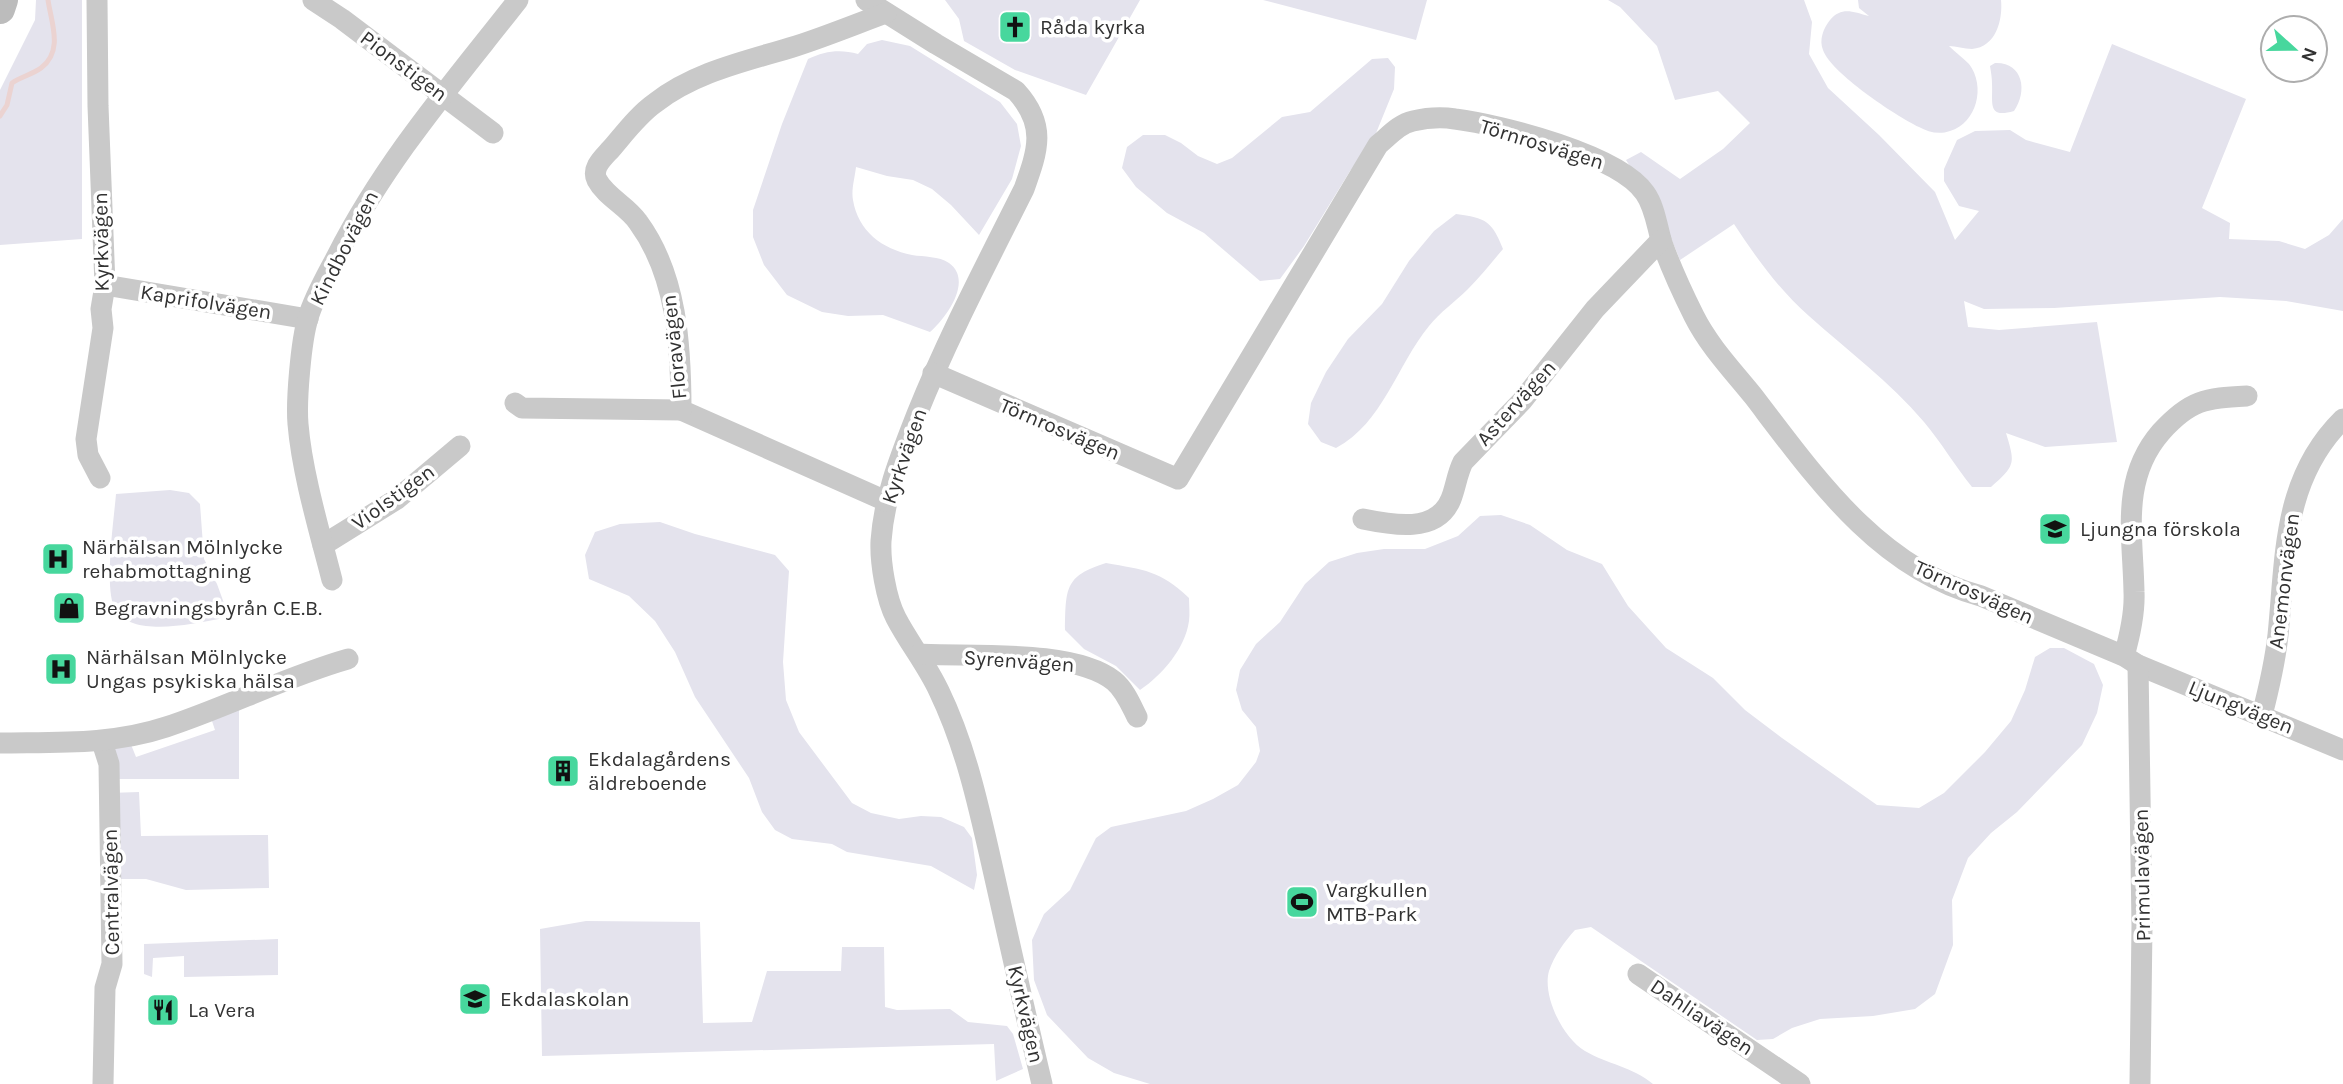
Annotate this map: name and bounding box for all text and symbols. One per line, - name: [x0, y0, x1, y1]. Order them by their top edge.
- church icon: Råda kyrka: [996, 8, 1034, 46]
- north arrow: [2259, 14, 2329, 84]
- place label: Råda kyrka: [1040, 15, 1146, 39]
- street label: Pionstigen: [356, 26, 452, 106]
- text: N: [2296, 44, 2322, 65]
- street label: Törnrosvägen: [1477, 114, 1607, 174]
- street label: Kindbovägen: [305, 187, 383, 309]
- street label: Kyrkvägen: [88, 192, 114, 292]
- street label: Kaprifolvägen: [139, 280, 273, 324]
- street label: Floravägen: [657, 294, 691, 400]
- street label: Astervägen: [1471, 355, 1561, 451]
- street label: Törnrosvägen: [996, 393, 1124, 465]
- street label: Kyrkvägen: [876, 405, 932, 507]
- street label: Violstigen: [347, 459, 439, 535]
- school or university icon: Ljungna förskola: [2036, 510, 2074, 548]
- street label: Anemonvägen: [2264, 512, 2304, 650]
- place label: Ljungna förskola: [2080, 517, 2241, 541]
- place label: Närhälsan Mölnlycke rehabmottagning: [82, 535, 283, 583]
- hospital icon: Närhälsan Mölnlycke rehabmottagning: [39, 540, 77, 578]
- street label: Törnrosvägen: [1911, 555, 2037, 629]
- shop icon: Begravningsbyrån C.E.B.: [50, 589, 88, 627]
- place label: Begravningsbyrån C.E.B.: [94, 596, 322, 620]
- place label: Närhälsan Mölnlycke Ungas psykiska hälsa: [86, 645, 295, 693]
- street label: Syrenvägen: [963, 645, 1075, 677]
- hospital icon: Närhälsan Mölnlycke Ungas psykiska hälsa: [42, 650, 80, 688]
- street label: Ljungvägen: [2185, 675, 2297, 739]
- place label: Ekdalagårdens äldreboende: [588, 747, 731, 795]
- building icon: Ekdalagårdens äldreboende: [544, 752, 582, 790]
- street label: Primulavägen: [2129, 808, 2155, 942]
- street label: Centralvägen: [98, 828, 124, 956]
- place label: Vargkullen MTB-Park: [1326, 878, 1428, 926]
- sports icon: Vargkullen MTB-Park: [1283, 883, 1321, 921]
- street label: Kyrkvägen: [1003, 963, 1049, 1065]
- street label: Dahliavägen: [1646, 974, 1758, 1060]
- school or university icon: Ekdalaskolan: [456, 980, 494, 1018]
- place label: Ekdalaskolan: [500, 987, 630, 1011]
- restaurant icon: La Vera: [144, 991, 182, 1029]
- place label: La Vera: [188, 998, 255, 1022]

